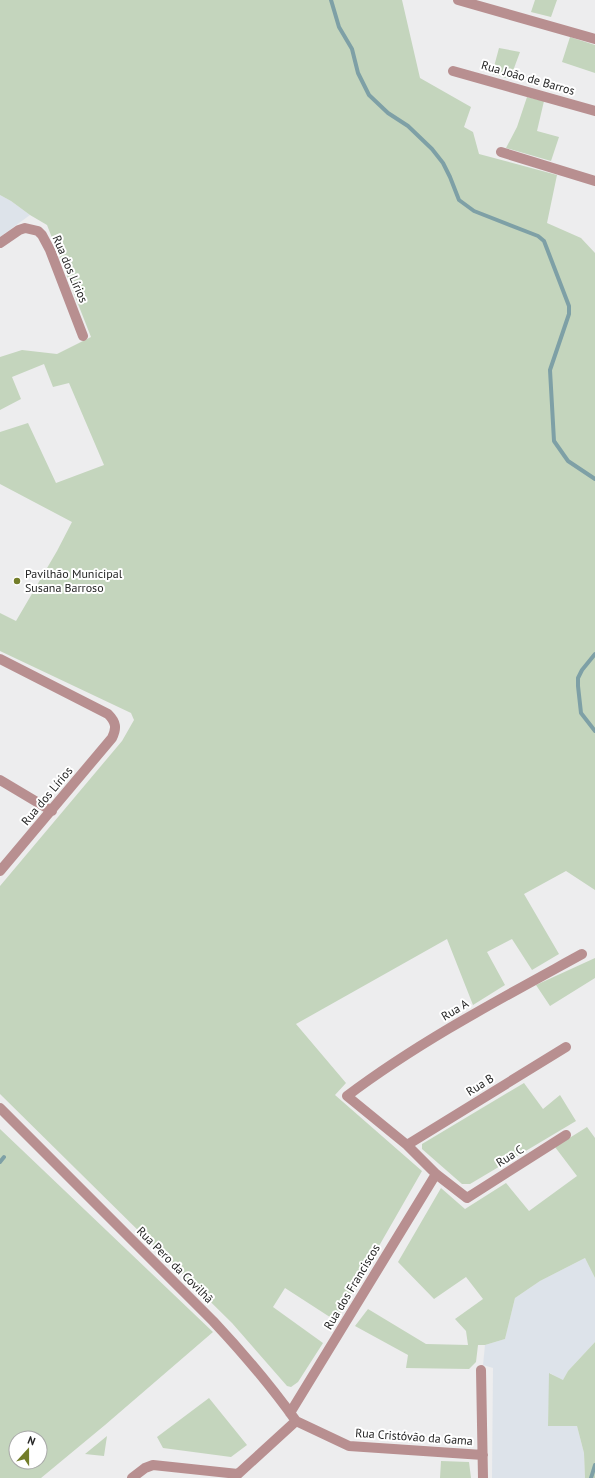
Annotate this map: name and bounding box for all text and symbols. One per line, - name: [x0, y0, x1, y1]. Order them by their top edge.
- street label: Rua João de Barros: [480, 57, 577, 98]
- street label: Rua dos Lírios: [49, 233, 91, 305]
- place label: Pavilhão Municipal Susana Barroso: [25, 566, 123, 595]
- marker: Pavilhão Municipal Susana Barroso: [12, 576, 22, 586]
- street label: Rua dos Lírios: [18, 763, 76, 828]
- street label: Rua A: [438, 996, 471, 1024]
- street label: Rua B: [463, 1070, 496, 1099]
- street label: Rua C: [493, 1141, 526, 1170]
- street label: Rua Pero da Covilhã: [134, 1223, 217, 1306]
- street label: Rua dos Franciscos: [320, 1241, 383, 1332]
- street label: Rua Cristóvão da Gama: [355, 1425, 473, 1448]
- north arrow: [8, 1430, 48, 1470]
- text: N: [26, 1433, 37, 1448]

